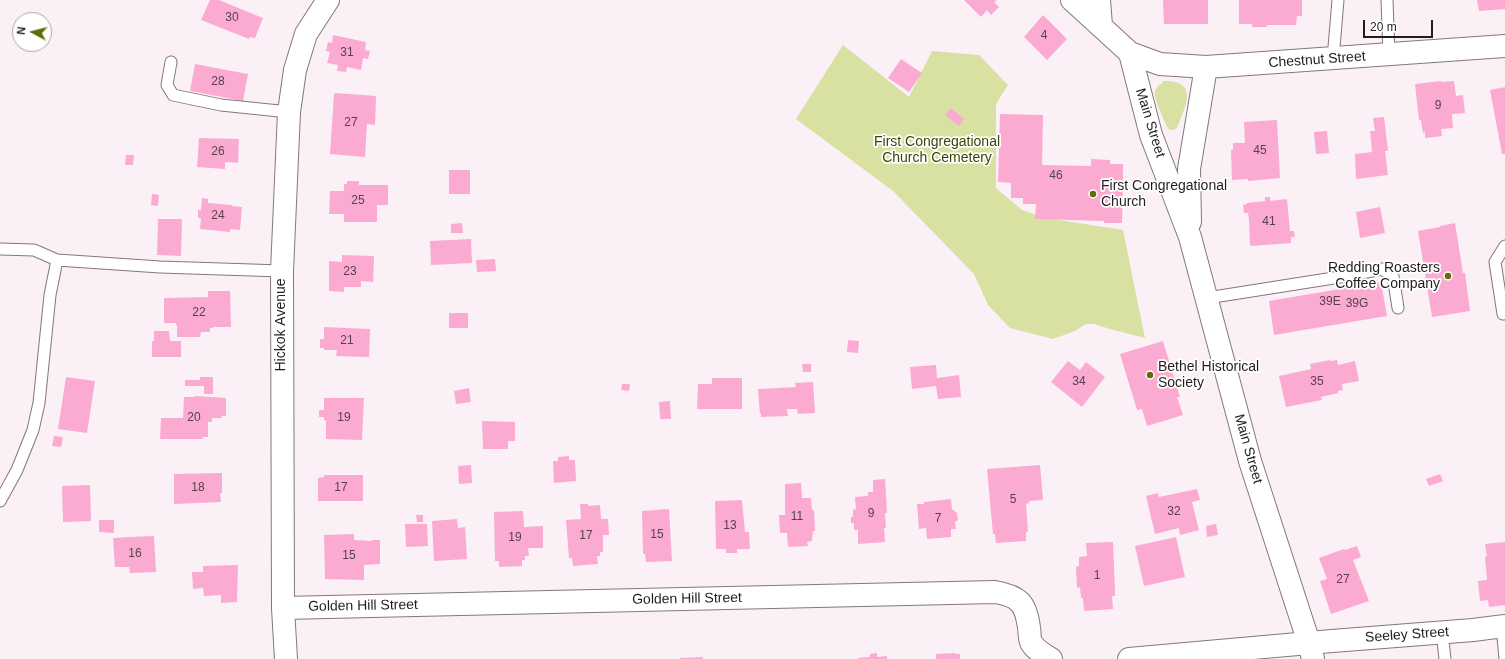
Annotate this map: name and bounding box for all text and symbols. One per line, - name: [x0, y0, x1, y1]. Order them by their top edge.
- house number: 30: [225, 11, 239, 25]
- north arrow: [12, 12, 52, 52]
- scale bar: [1365, 12, 1435, 38]
- text: 20 m: [1370, 20, 1397, 34]
- text: N: [15, 26, 28, 35]
- house number: 4: [1041, 29, 1047, 43]
- house number: 31: [340, 46, 354, 60]
- street label: Chestnut Street: [1268, 48, 1366, 72]
- house number: 28: [211, 75, 225, 89]
- street label: Main Street: [1132, 86, 1168, 160]
- house number: 9: [1435, 99, 1441, 113]
- house number: 27: [344, 116, 358, 130]
- park label: First Congregational Church Cemetery: [874, 134, 1000, 166]
- house number: 45: [1253, 144, 1267, 158]
- house number: 26: [211, 145, 225, 159]
- house number: 46: [1049, 169, 1063, 183]
- place label: First Congregational Church: [1101, 178, 1227, 210]
- marker: First Congregational Church: [1088, 189, 1098, 199]
- house number: 25: [351, 194, 365, 208]
- house number: 24: [211, 209, 225, 223]
- house number: 41: [1262, 215, 1276, 229]
- place label: Redding Roasters Coffee Company: [1328, 260, 1440, 292]
- house number: 23: [343, 265, 357, 279]
- marker: Redding Roasters Coffee Company: [1443, 271, 1453, 281]
- street label: Hickok Avenue: [273, 278, 289, 372]
- house number: 39E: [1319, 295, 1341, 309]
- house number: 39G: [1346, 297, 1368, 311]
- house number: 22: [192, 306, 206, 320]
- house number: 21: [340, 334, 354, 348]
- place label: Bethel Historical Society: [1158, 359, 1259, 392]
- marker: Bethel Historical Society: [1145, 370, 1155, 380]
- house number: 34: [1072, 375, 1086, 389]
- house number: 35: [1310, 375, 1324, 389]
- house number: 20: [187, 411, 201, 425]
- house number: 19: [337, 411, 351, 425]
- street label: Main Street: [1230, 412, 1266, 486]
- house number: 18: [191, 481, 205, 495]
- house number: 17: [334, 481, 348, 495]
- house number: 5: [1010, 493, 1016, 507]
- house number: 32: [1167, 505, 1181, 519]
- house number: 9: [868, 507, 874, 521]
- house number: 11: [791, 510, 803, 524]
- house number: 7: [935, 512, 941, 526]
- house number: 13: [723, 519, 737, 533]
- house number: 15: [650, 528, 664, 542]
- house number: 17: [579, 529, 593, 543]
- house number: 19: [508, 531, 522, 545]
- house number: 16: [128, 547, 142, 561]
- house number: 15: [342, 549, 356, 563]
- house number: 1: [1094, 569, 1100, 583]
- house number: 27: [1336, 573, 1350, 587]
- street label: Golden Hill Street: [632, 590, 742, 608]
- street label: Golden Hill Street: [308, 597, 418, 615]
- street label: Seeley Street: [1364, 624, 1450, 646]

